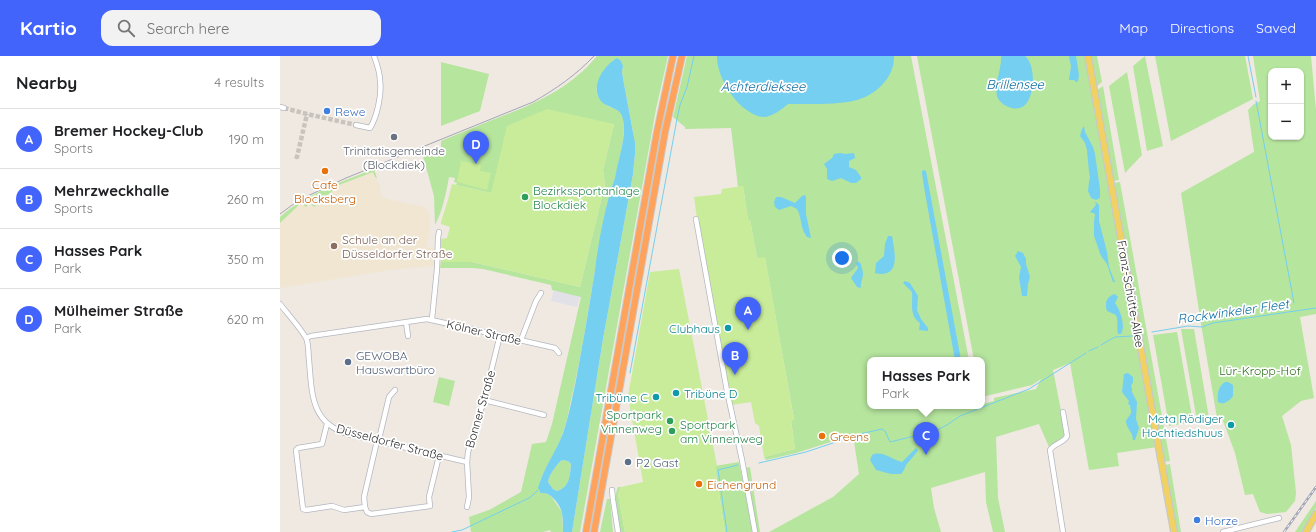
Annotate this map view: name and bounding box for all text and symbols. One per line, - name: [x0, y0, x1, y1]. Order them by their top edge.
- search box: [101, 10, 381, 46]
- text: Kartio: [20, 16, 77, 40]
- icon: search: [115, 17, 137, 39]
- text: Search here: [147, 19, 230, 38]
- text: Map: [1119, 19, 1148, 37]
- text: Directions: [1170, 19, 1234, 37]
- text: Saved: [1256, 19, 1296, 37]
- map controls: [1268, 68, 1304, 140]
- button: +: [1268, 68, 1304, 104]
- text: Nearby: [16, 72, 77, 93]
- text: 4 results: [214, 74, 264, 90]
- water label: Brillensee: [986, 76, 1045, 92]
- water label: Achterdieksee: [721, 78, 806, 94]
- place label: Rewe: [335, 104, 366, 119]
- button: −: [1268, 104, 1304, 140]
- marker: Rewe: [322, 106, 332, 116]
- text: Bremer Hockey-Club: [54, 121, 204, 140]
- text: A: [25, 131, 33, 147]
- text: 190 m: [229, 131, 264, 147]
- pin: D: [463, 131, 489, 164]
- marker: Trinitatisgemeinde (Blockdiek): [389, 132, 399, 142]
- text: Sports: [54, 140, 93, 156]
- place label: Trinitatisgemeinde (Blockdiek): [343, 143, 445, 172]
- marker: Cafe Blocksberg: [320, 166, 330, 176]
- place label: Cafe Blocksberg: [294, 177, 356, 206]
- text: Mehrzweckhalle: [54, 181, 169, 200]
- place label: Bezirkssportanlage Blockdiek: [533, 183, 640, 212]
- text: B: [25, 191, 33, 207]
- text: 260 m: [227, 191, 264, 207]
- marker: Bezirkssportanlage Blockdiek: [520, 192, 530, 202]
- text: Sports: [54, 200, 93, 216]
- place label: Schule an der Düsseldorfer Straße: [342, 232, 453, 261]
- street label: Franz-Schütte-Allee: [1114, 239, 1148, 349]
- text: Hasses Park: [54, 241, 142, 260]
- marker: Schule an der Düsseldorfer Straße: [329, 241, 339, 251]
- your location: [832, 248, 852, 268]
- text: C: [25, 251, 33, 267]
- text: 350 m: [227, 251, 264, 267]
- text: Park: [54, 260, 82, 276]
- water label: Rockwinkeler Fleet: [1176, 295, 1291, 327]
- pin: A: [735, 297, 761, 330]
- text: Mülheimer Straße: [54, 301, 183, 320]
- text: D: [24, 311, 34, 327]
- text: 620 m: [227, 311, 264, 327]
- street label: Kölner Straße: [445, 316, 523, 348]
- text: Park: [54, 320, 82, 336]
- place label: Clubhaus: [669, 321, 720, 336]
- marker: Clubhaus: [723, 323, 733, 333]
- pin: B: [722, 342, 748, 375]
- place label: GEWOBA Hauswartbüro: [356, 348, 435, 377]
- marker: GEWOBA Hauswartbüro: [343, 357, 353, 367]
- popup: [867, 357, 985, 409]
- park label: Lür-Kropp-Hof: [1219, 363, 1301, 378]
- text: Hasses Park: [882, 366, 970, 385]
- street label: Bonner Straße: [462, 368, 498, 450]
- text: Park: [882, 385, 909, 401]
- place label: Tribüne D: [684, 386, 738, 401]
- marker: Tribüne D: [671, 388, 681, 398]
- place label: Tribüne C: [595, 390, 648, 405]
- marker: Tribüne C: [651, 392, 661, 402]
- place label: Sportpark Vinnenweg: [601, 407, 662, 436]
- place label: Meta Rödiger Hochtiedshuus: [1142, 411, 1223, 440]
- marker: Sportpark Vinnenweg: [665, 416, 675, 426]
- place label: Sportpark am Vinnenweg: [680, 417, 763, 446]
- street label: Düsseldorfer Straße: [335, 420, 445, 464]
- marker: Meta Rödiger Hochtiedshuus: [1226, 420, 1236, 430]
- pin: C: [913, 422, 939, 455]
- marker: Sportpark am Vinnenweg: [667, 426, 677, 436]
- place label: Greens: [830, 429, 869, 444]
- marker: Greens: [817, 431, 827, 441]
- place label: P2 Gast: [636, 455, 679, 470]
- marker: P2 Gast: [623, 457, 633, 467]
- place label: Eichengrund: [707, 477, 776, 492]
- marker: Eichengrund: [694, 479, 704, 489]
- place label: Horze: [1205, 513, 1238, 528]
- marker: Horze: [1192, 515, 1202, 525]

